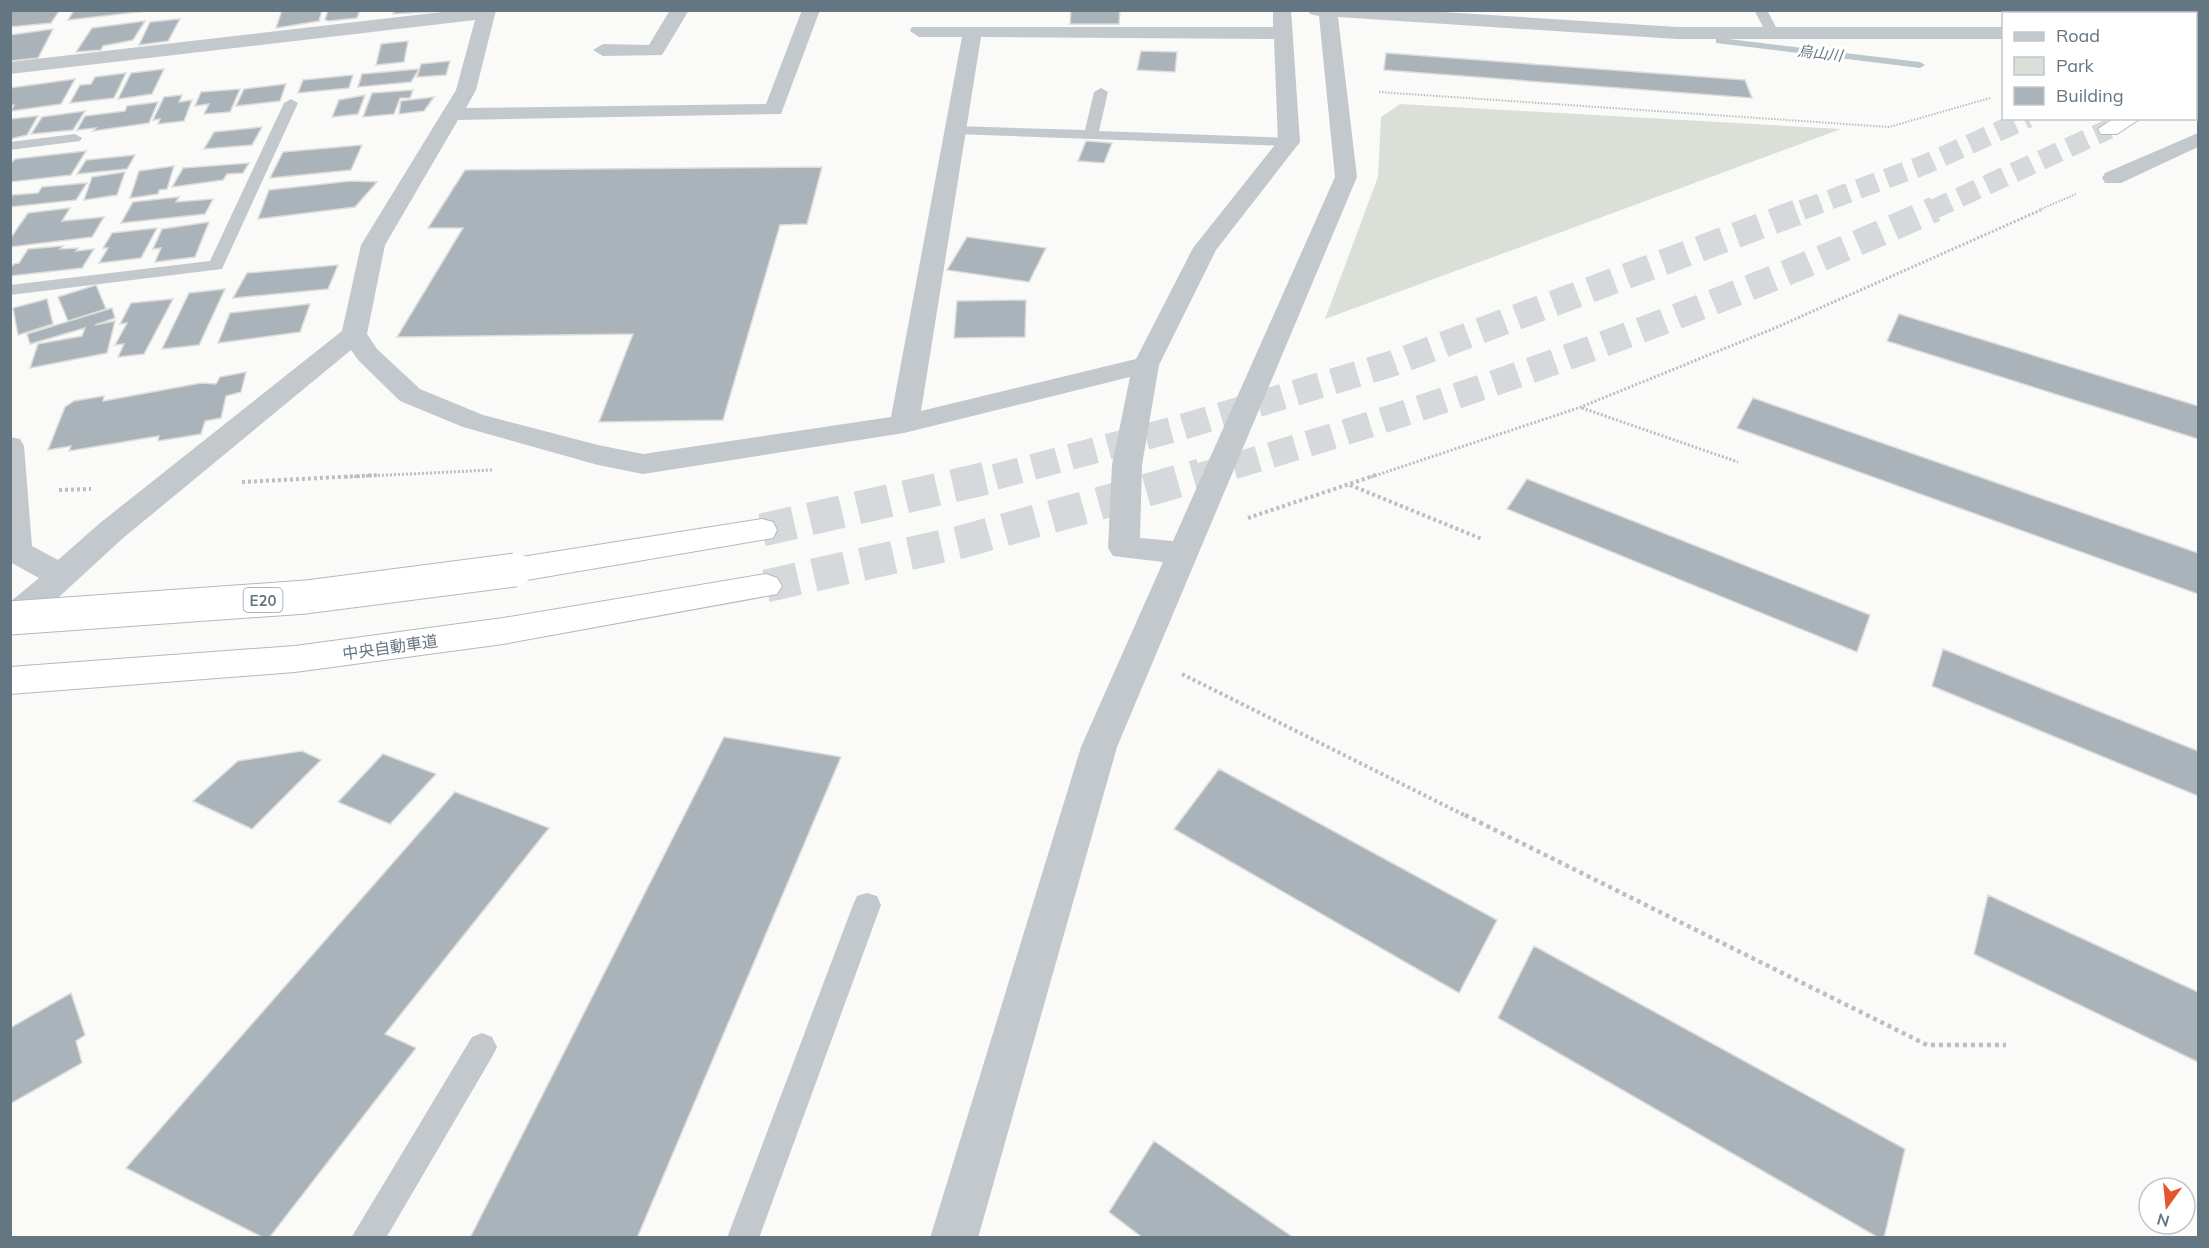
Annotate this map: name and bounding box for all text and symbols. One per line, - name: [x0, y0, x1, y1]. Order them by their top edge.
- legend: [2002, 12, 2197, 120]
- text: Road: [2056, 24, 2100, 47]
- water label: 烏山川: [1797, 41, 1845, 65]
- text: Park: [2056, 54, 2095, 77]
- text: Building: [2056, 84, 2124, 107]
- road number: E20: [244, 588, 282, 612]
- street label: 中央自動車道: [341, 630, 439, 664]
- north arrow: [2137, 1176, 2197, 1236]
- text: N: [2155, 1209, 2172, 1232]

